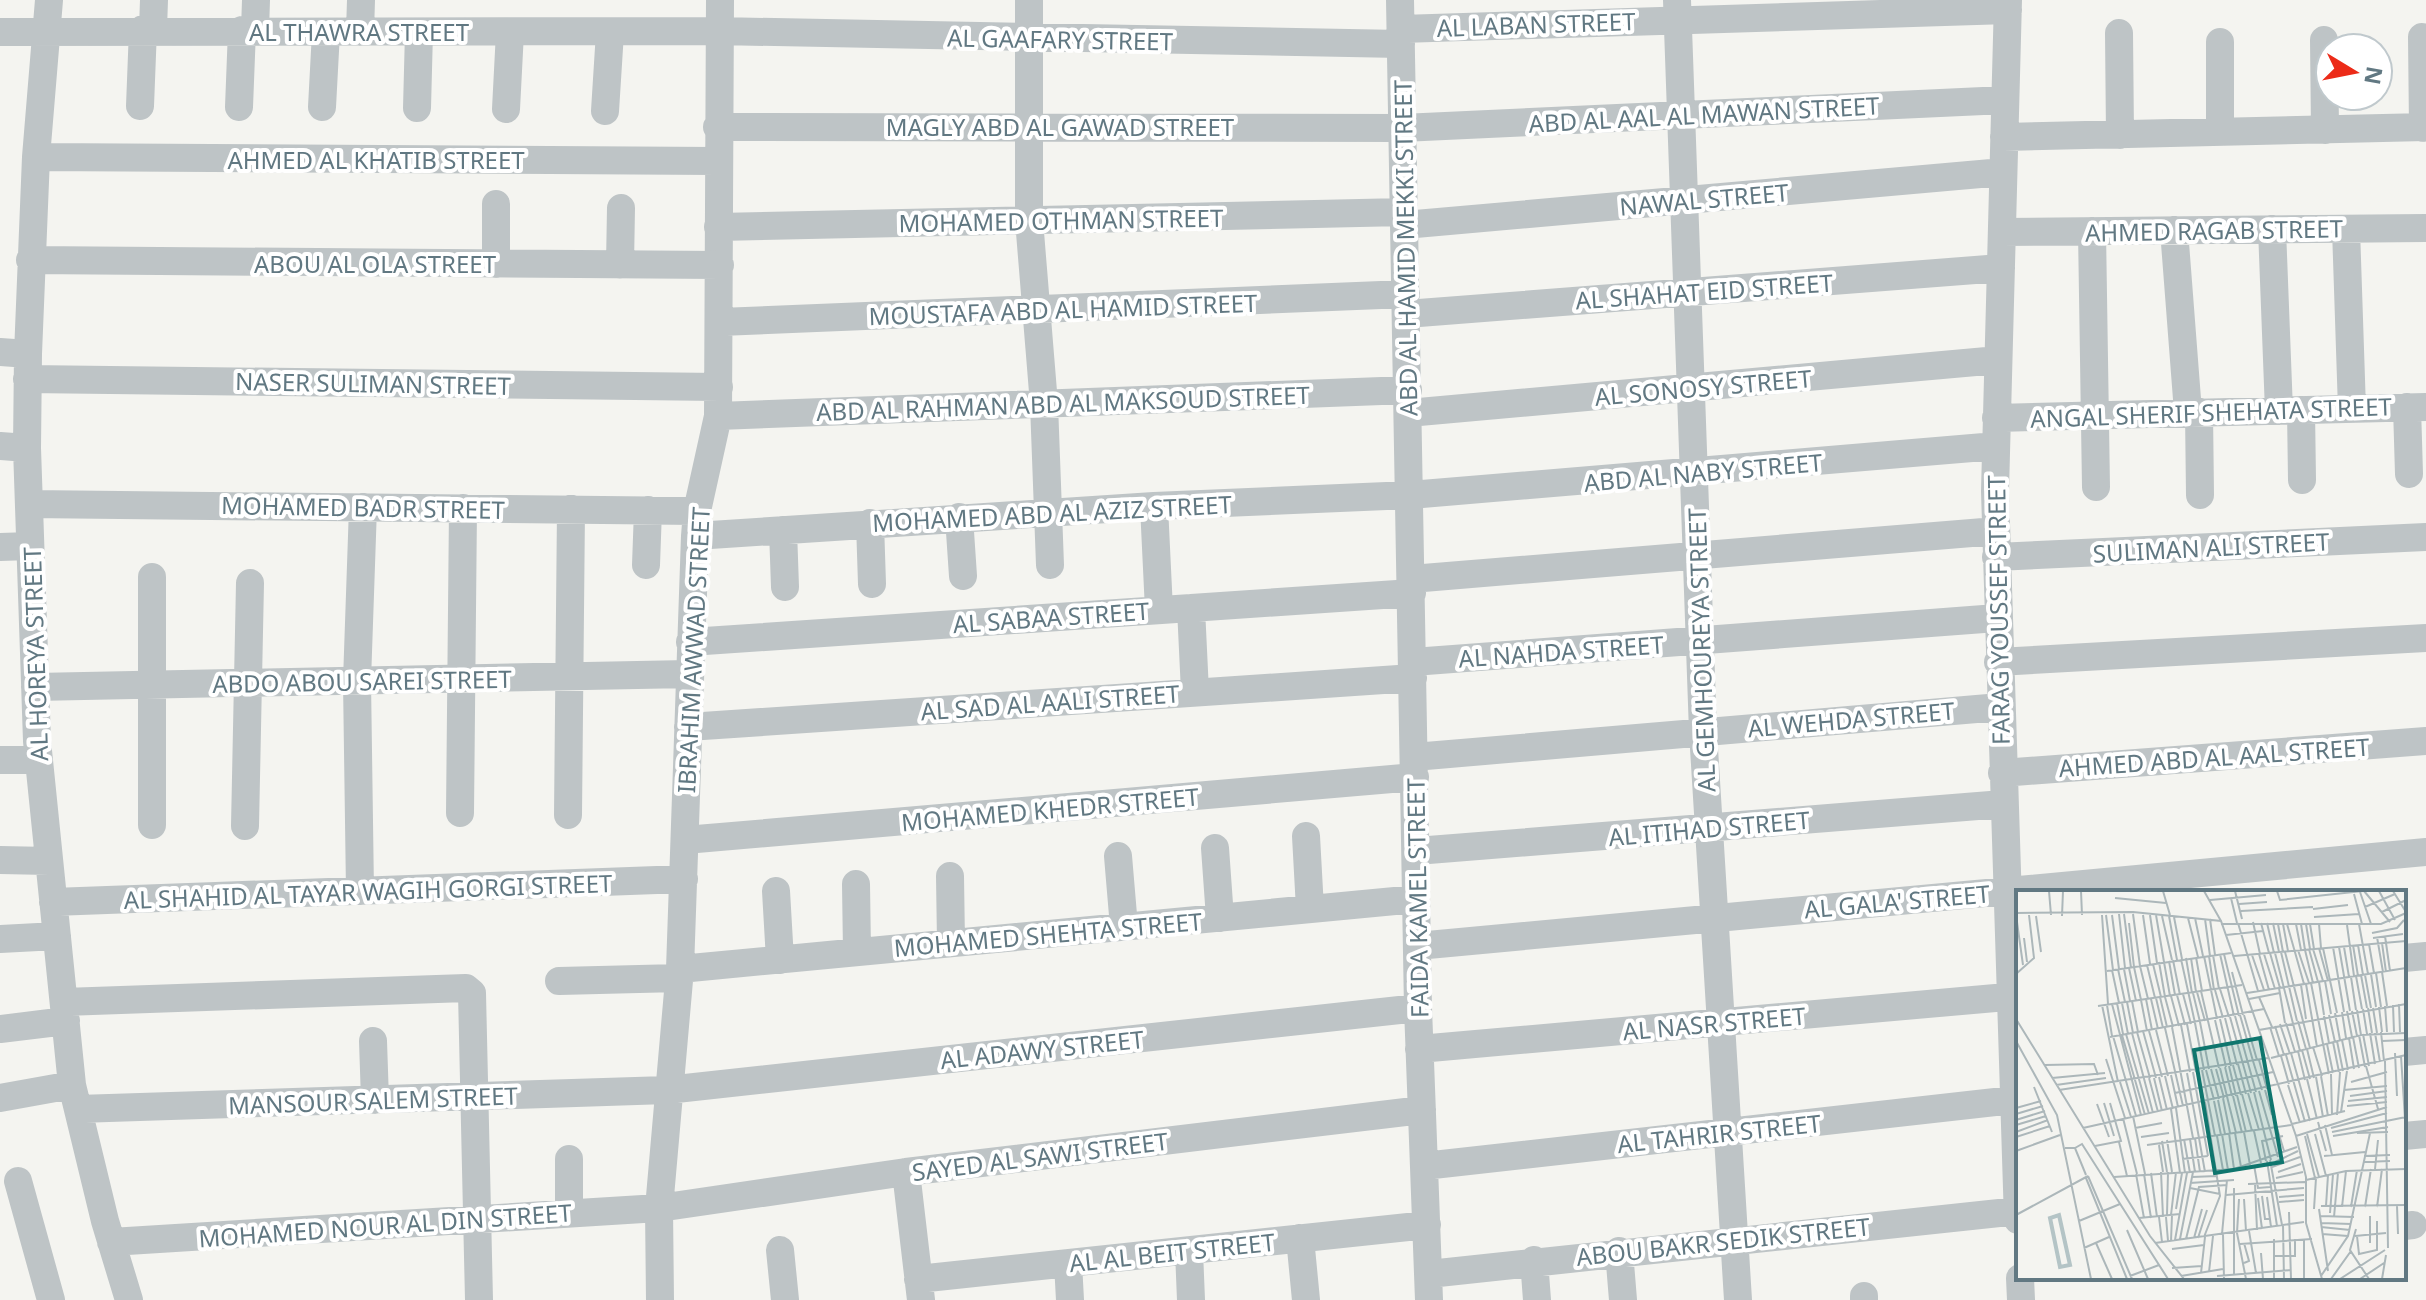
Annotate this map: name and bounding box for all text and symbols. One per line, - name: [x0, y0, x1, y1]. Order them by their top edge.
- street label: AL LABAN STREET: [1436, 4, 1637, 44]
- street label: AL THAWRA STREET: [249, 15, 470, 48]
- street label: AL GAAFARY STREET: [947, 21, 1174, 57]
- north arrow: [2314, 32, 2394, 112]
- text: N: [2358, 64, 2391, 87]
- street label: ABD AL HAMID MEKKI STREET: [1386, 79, 1424, 416]
- street label: ABD AL AAL AL MAWAN STREET: [1528, 88, 1881, 140]
- street label: MAGLY ABD AL GAWAD STREET: [886, 110, 1235, 143]
- street label: AHMED AL KHATIB STREET: [227, 143, 525, 176]
- street label: NAWAL STREET: [1618, 175, 1791, 223]
- street label: MOHAMED OTHMAN STREET: [898, 201, 1224, 239]
- street label: AHMED RAGAB STREET: [2085, 211, 2344, 249]
- street label: ABOU AL OLA STREET: [254, 247, 497, 280]
- street label: AL SHAHAT EID STREET: [1574, 265, 1835, 316]
- street label: MOUSTAFA ABD AL HAMID STREET: [868, 286, 1259, 332]
- street label: AL SONOSY STREET: [1593, 361, 1813, 413]
- street label: NASER SULIMAN STREET: [235, 364, 512, 402]
- street label: ABD AL RAHMAN ABD AL MAKSOUD STREET: [816, 378, 1311, 428]
- street label: ANGAL SHERIF SHEHATA STREET: [2030, 389, 2393, 435]
- street label: ABD AL NABY STREET: [1582, 445, 1824, 499]
- street label: FARAG YOUSSEF STREET: [1979, 474, 2017, 745]
- street label: MOHAMED ABD AL AZIZ STREET: [871, 487, 1233, 539]
- street label: MOHAMED BADR STREET: [221, 488, 506, 526]
- street label: IBRAHIM AWWAD STREET: [669, 505, 717, 794]
- street label: AL GEMHOUREYA STREET: [1680, 507, 1722, 793]
- street label: SULIMAN ALI STREET: [2092, 524, 2331, 570]
- street label: AL HOREYA STREET: [15, 546, 55, 762]
- street label: AL SABAA STREET: [952, 594, 1151, 640]
- street label: AL NAHDA STREET: [1457, 627, 1665, 675]
- street label: ABDO ABOU SAREI STREET: [212, 662, 513, 700]
- street label: AL SAD AL AALI STREET: [919, 676, 1181, 728]
- street label: AL WEHDA STREET: [1746, 693, 1957, 744]
- street label: AHMED ABD AL AAL STREET: [2057, 730, 2371, 784]
- street label: FAIDA KAMEL STREET: [1398, 777, 1436, 1018]
- street label: MOHAMED KHEDR STREET: [900, 779, 1201, 838]
- street label: AL ITIHAD STREET: [1607, 803, 1812, 853]
- street label: AL SHAHID AL TAYAR WAGIH GORGI STREET: [123, 866, 613, 916]
- street label: AL GALA' STREET: [1803, 876, 1992, 926]
- inset map: [2016, 890, 2406, 1280]
- street label: MOHAMED SHEHTA STREET: [892, 904, 1204, 964]
- street label: AL NASR STREET: [1621, 999, 1808, 1047]
- street label: AL ADAWY STREET: [939, 1022, 1146, 1076]
- street label: MANSOUR SALEM STREET: [228, 1078, 519, 1122]
- street label: AL TAHRIR STREET: [1616, 1106, 1823, 1160]
- street label: SAYED AL SAWI STREET: [910, 1124, 1171, 1188]
- street label: MOHAMED NOUR AL DIN STREET: [197, 1195, 573, 1255]
- street label: ABOU BAKR SEDIK STREET: [1574, 1209, 1872, 1273]
- street label: AL AL BEIT STREET: [1068, 1225, 1277, 1279]

